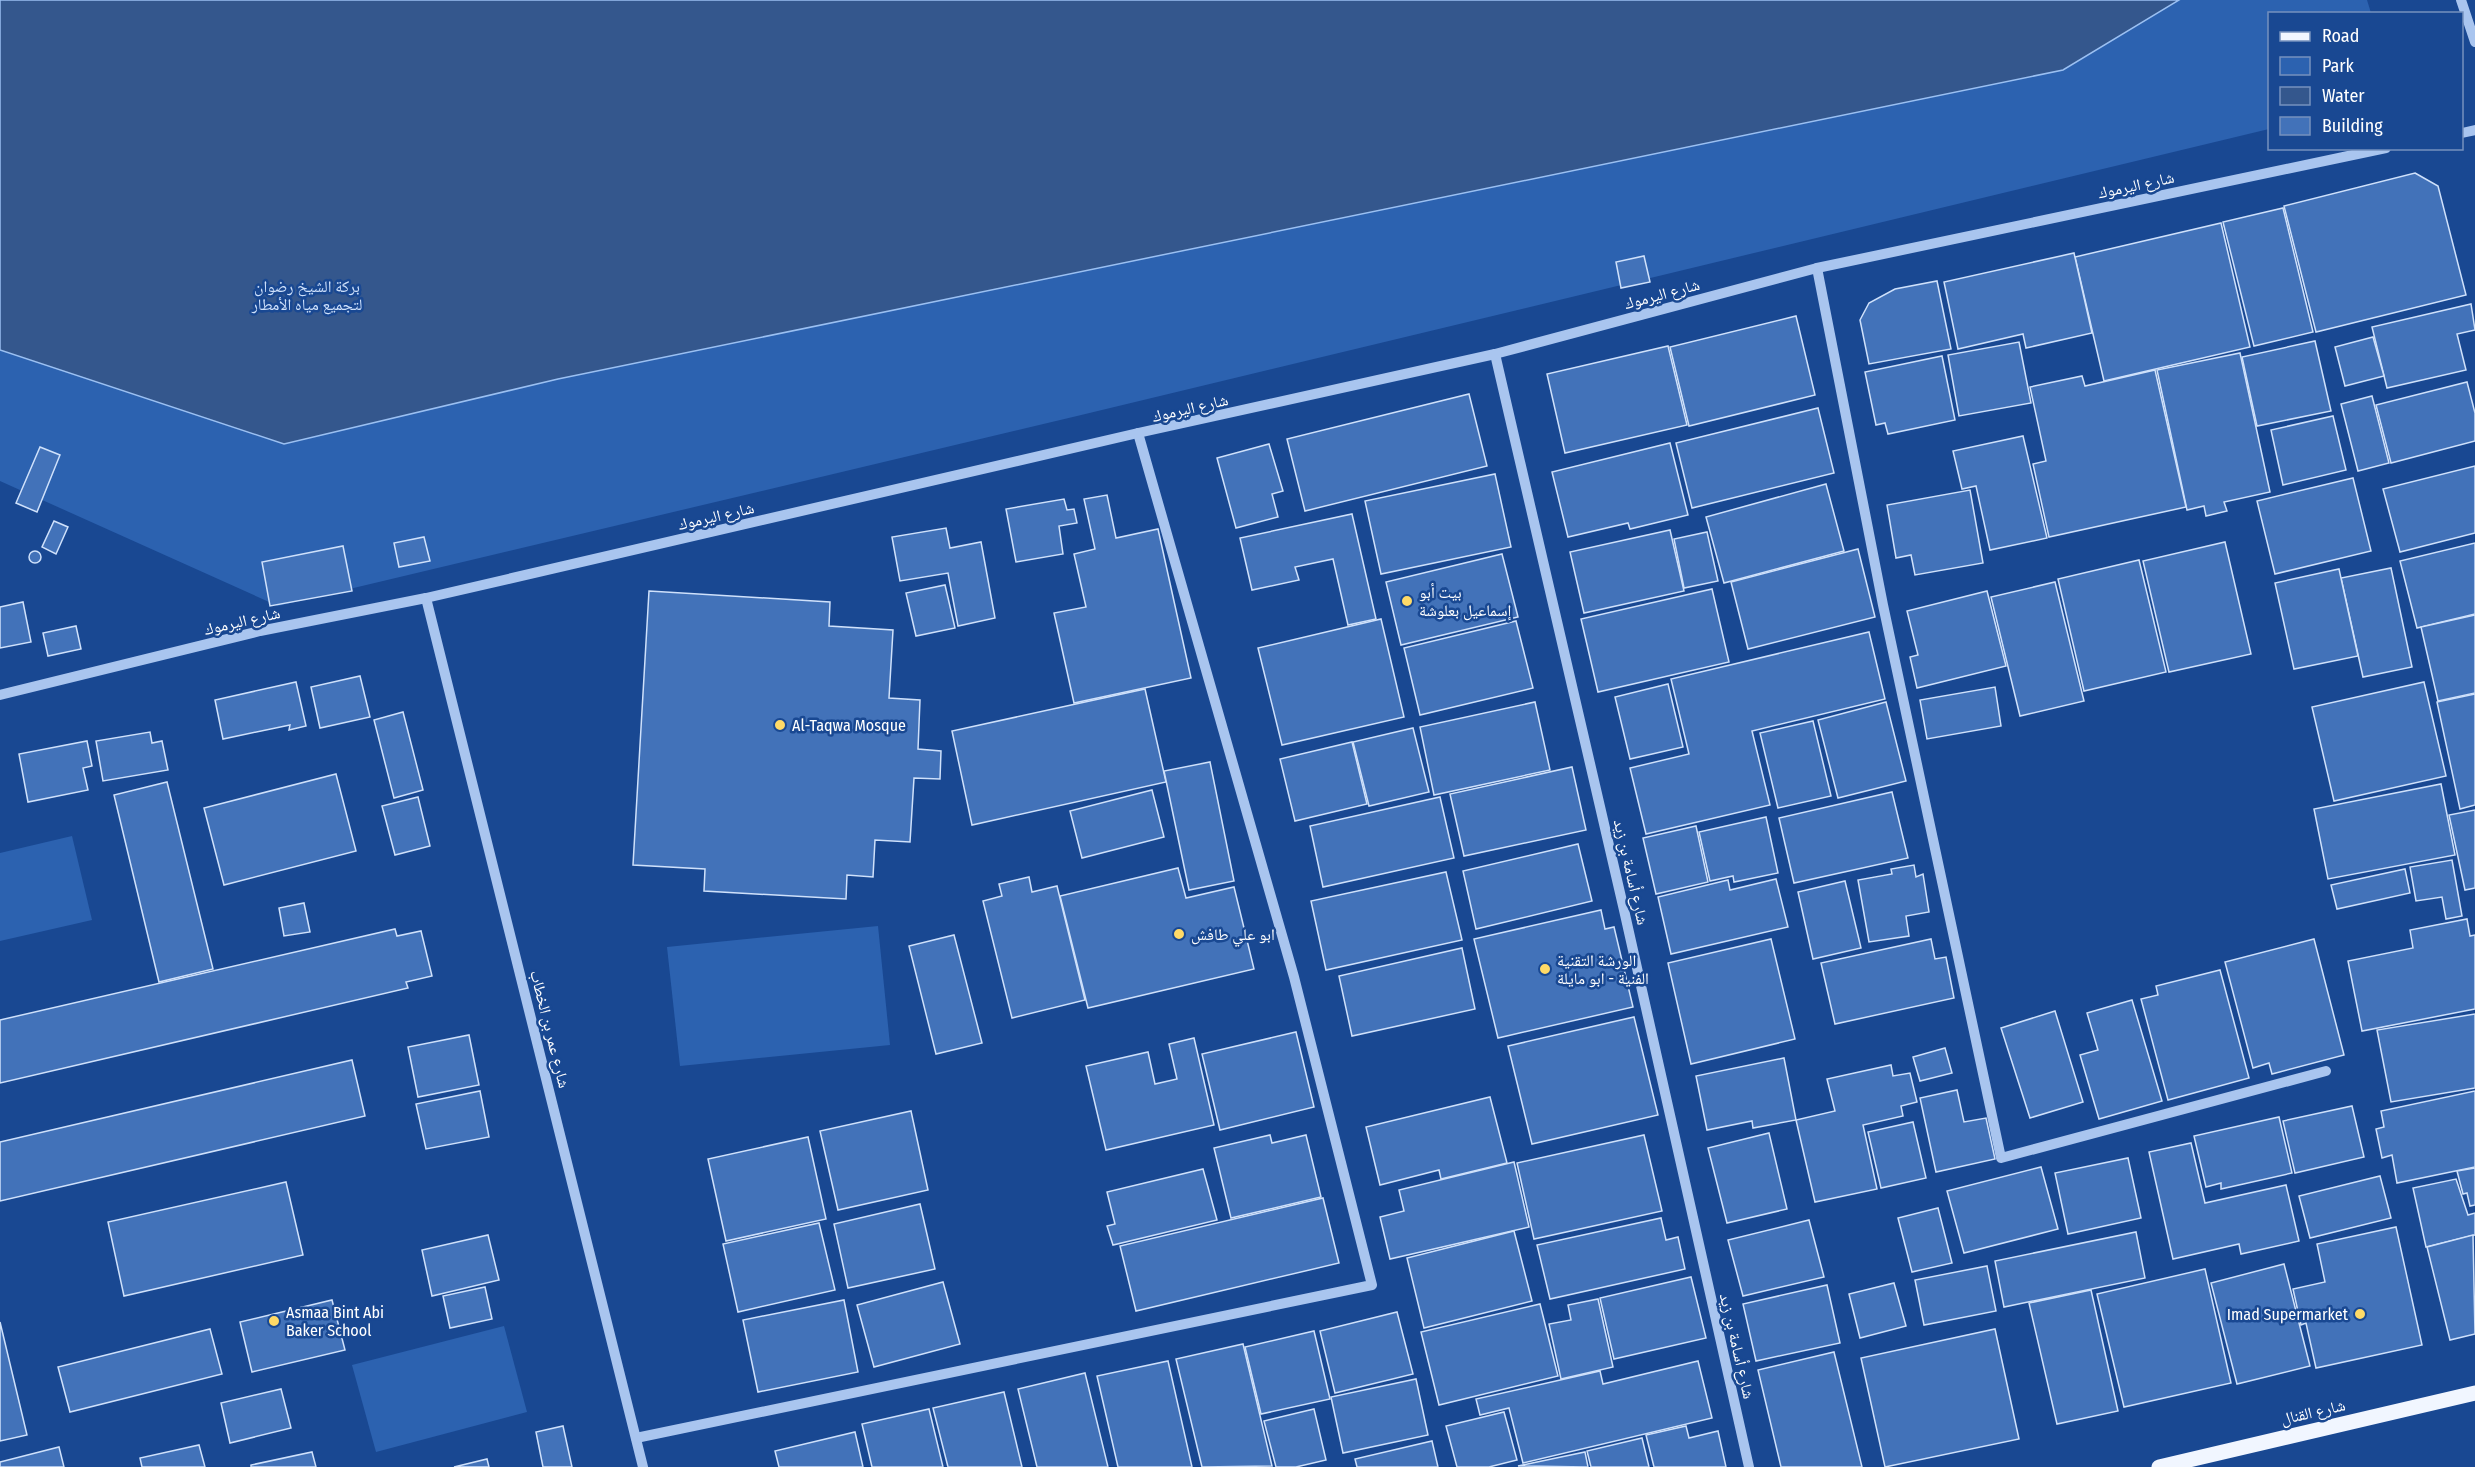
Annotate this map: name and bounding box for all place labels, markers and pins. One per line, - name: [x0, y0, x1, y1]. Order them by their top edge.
- place label: بيت أبو إسماعيل بعلوشة: [1419, 583, 1511, 621]
- marker: بيت أبو إسماعيل بعلوشة: [1400, 594, 1414, 608]
- place label: Al-Taqwa Mosque: [792, 716, 906, 735]
- marker: Al-Taqwa Mosque: [773, 718, 787, 732]
- place label: ابو علي طافش: [1191, 925, 1275, 947]
- marker: ابو علي طافش: [1172, 927, 1186, 941]
- place label: الورشة التقنية الفنية - ابو مايلة: [1557, 951, 1649, 988]
- marker: الورشة التقنية الفنية - ابو مايلة: [1538, 962, 1552, 976]
- place label: Asmaa Bint Abi Baker School: [286, 1303, 384, 1340]
- place label: Imad Supermarket: [2227, 1305, 2349, 1324]
- marker: Imad Supermarket: [2353, 1307, 2367, 1321]
- marker: Asmaa Bint Abi Baker School: [267, 1314, 281, 1328]

